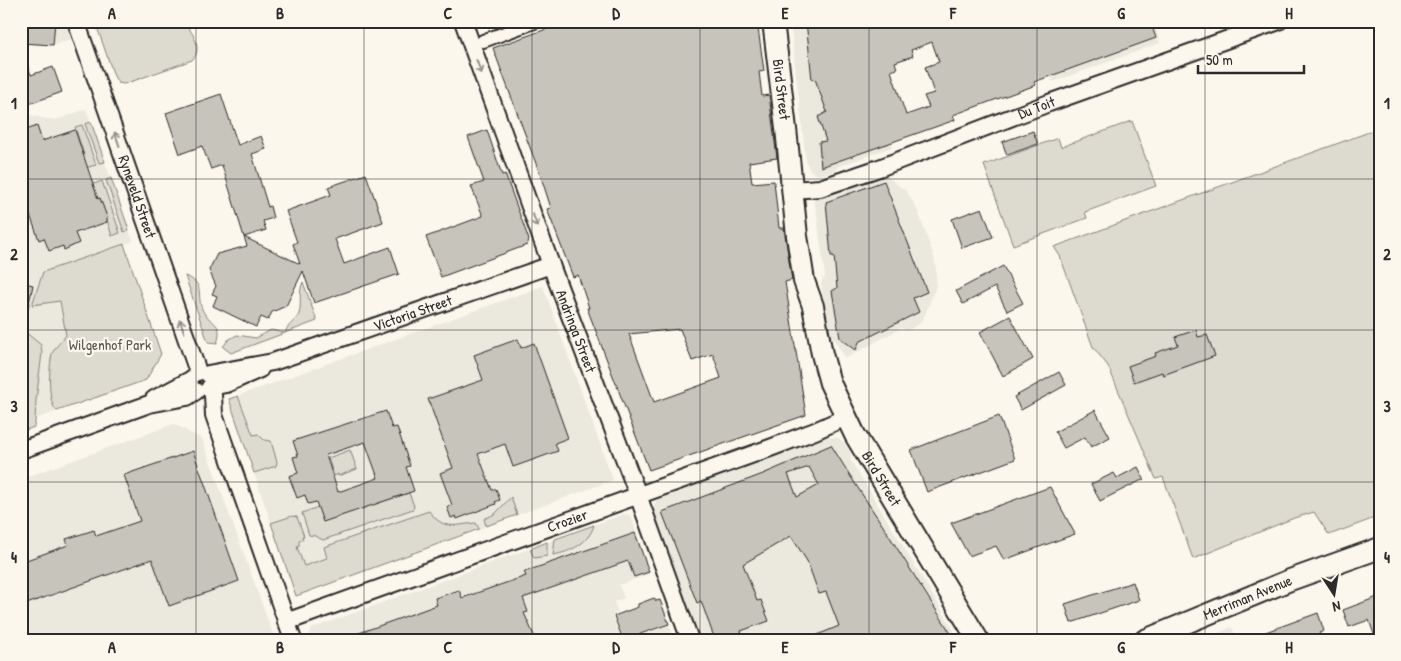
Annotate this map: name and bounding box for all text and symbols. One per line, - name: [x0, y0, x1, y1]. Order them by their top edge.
- text: A: [108, 2, 116, 24]
- text: B: [276, 2, 284, 24]
- text: C: [444, 2, 453, 24]
- text: D: [612, 2, 620, 24]
- text: E: [781, 2, 789, 24]
- text: F: [949, 2, 957, 24]
- text: G: [1117, 2, 1125, 24]
- text: H: [1285, 2, 1293, 24]
- scale bar: [1198, 42, 1305, 74]
- text: 50 m: [1206, 49, 1233, 70]
- street label: Bird Street: [768, 58, 796, 122]
- one-way arrow: [475, 59, 484, 74]
- street label: Du Toit: [1015, 90, 1059, 124]
- text: 1: [11, 92, 17, 114]
- text: 1: [1384, 92, 1390, 114]
- one-way arrow: [112, 132, 121, 148]
- street label: Ryneveld Street: [113, 152, 162, 241]
- one-way arrow: [531, 212, 540, 227]
- text: 2: [10, 243, 18, 265]
- text: 2: [1383, 243, 1391, 265]
- street label: Andringa Street: [551, 287, 602, 376]
- street label: Victoria Street: [370, 289, 456, 336]
- one-way arrow: [177, 319, 186, 334]
- park label: Wilgenhof Park: [69, 334, 151, 355]
- text: 3: [10, 395, 18, 417]
- text: 3: [1383, 395, 1391, 417]
- street label: Bird Street: [857, 447, 907, 511]
- street label: Crozier: [544, 503, 591, 537]
- text: 4: [11, 546, 17, 568]
- text: 4: [1384, 546, 1390, 568]
- north arrow: [1308, 568, 1358, 618]
- street label: Merriman Avenue: [1200, 569, 1295, 625]
- text: N: [1331, 597, 1342, 617]
- text: A: [108, 636, 116, 658]
- text: B: [276, 636, 284, 658]
- text: C: [444, 636, 453, 658]
- text: D: [612, 636, 620, 658]
- text: E: [781, 636, 789, 658]
- text: F: [949, 636, 957, 658]
- text: G: [1117, 636, 1125, 658]
- text: H: [1285, 636, 1293, 658]

